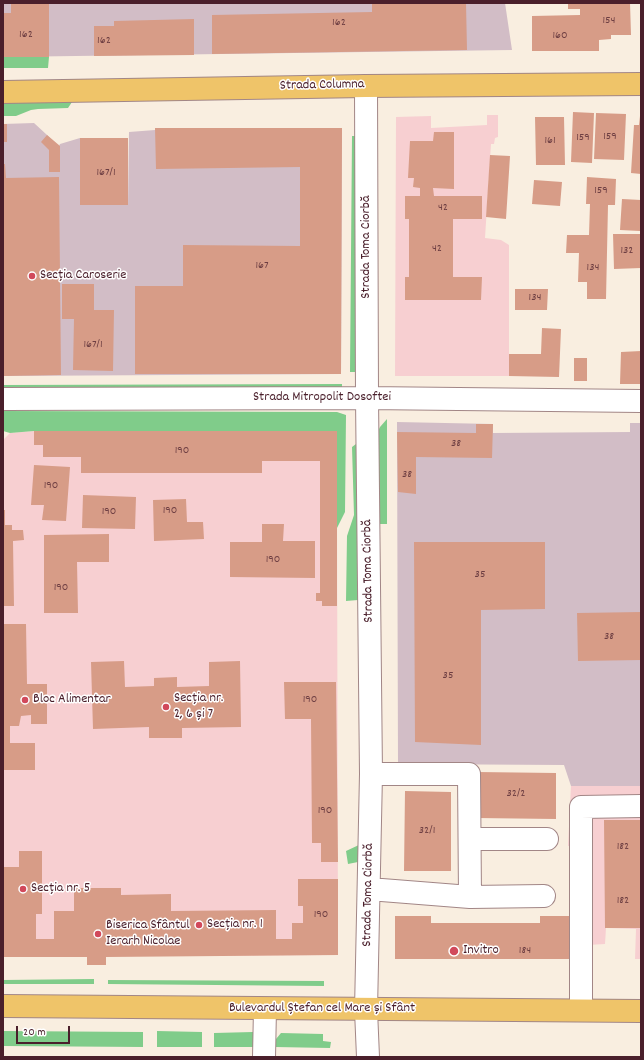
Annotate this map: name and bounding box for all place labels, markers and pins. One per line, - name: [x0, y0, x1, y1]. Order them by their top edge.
- place label: Secția Caroserie: [40, 268, 126, 284]
- marker: Secția Caroserie: [27, 271, 37, 281]
- place label: Secția nr. 2, 6 și 7: [174, 691, 223, 724]
- place label: Bloc Alimentar: [33, 692, 111, 708]
- marker: Bloc Alimentar: [20, 695, 30, 705]
- marker: Secția nr. 2, 6 și 7: [161, 702, 171, 712]
- place label: Secția nr. 5: [31, 881, 90, 897]
- marker: Secția nr. 5: [18, 884, 28, 894]
- place label: Secția nr. 1: [207, 917, 263, 933]
- place label: Biserica Sfântul Ierarh Nicolae: [106, 918, 189, 950]
- marker: Secția nr. 1: [194, 920, 204, 930]
- marker: Biserica Sfântul Ierarh Nicolae: [93, 929, 103, 939]
- place label: Invitro: [463, 943, 499, 959]
- marker: Invitro: [448, 945, 460, 957]

